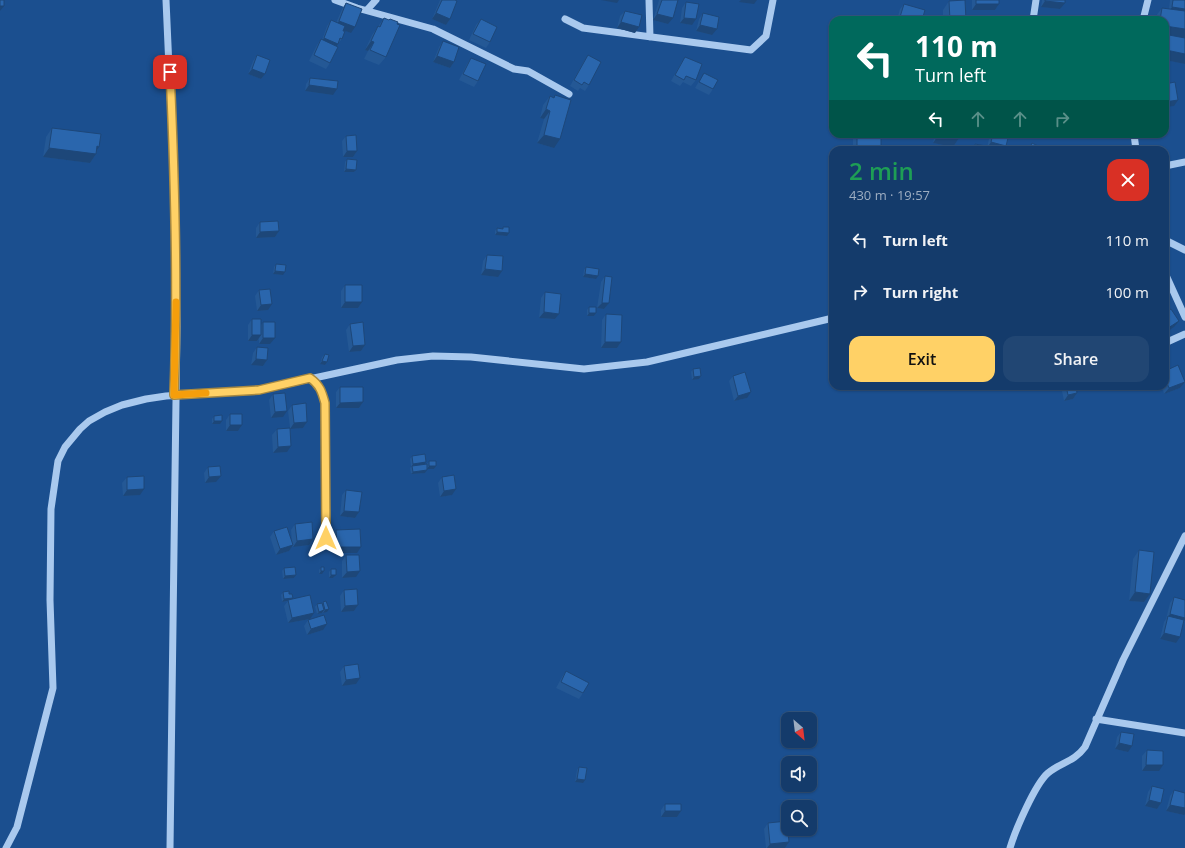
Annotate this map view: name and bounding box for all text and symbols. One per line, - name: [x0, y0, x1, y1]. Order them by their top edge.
- text: 110 m: [915, 27, 998, 65]
- icon: left: [849, 32, 901, 84]
- pin: [153, 55, 187, 89]
- icon: arrive: [159, 61, 181, 83]
- text: Turn left: [915, 63, 986, 87]
- icon: left: [925, 108, 947, 130]
- icon: ahead: [967, 108, 989, 130]
- icon: ahead: [1009, 108, 1031, 130]
- icon: right: [1051, 108, 1073, 130]
- text: 2 min: [849, 154, 914, 187]
- button: close: [1107, 159, 1149, 201]
- text: 430 m · 19:57: [849, 186, 930, 204]
- icon: left: [849, 229, 871, 251]
- text: Turn left: [883, 230, 948, 250]
- text: 110 m: [1105, 230, 1149, 250]
- icon: right: [849, 281, 871, 303]
- text: Turn right: [883, 282, 958, 302]
- text: 100 m: [1105, 282, 1149, 302]
- button: Exit: [849, 336, 995, 382]
- button: Share: [1003, 336, 1149, 382]
- position arrow: [305, 517, 347, 559]
- north arrow: [781, 712, 817, 748]
- map controls: [781, 712, 817, 836]
- button: sound: [781, 756, 817, 792]
- button: search: [781, 800, 817, 836]

